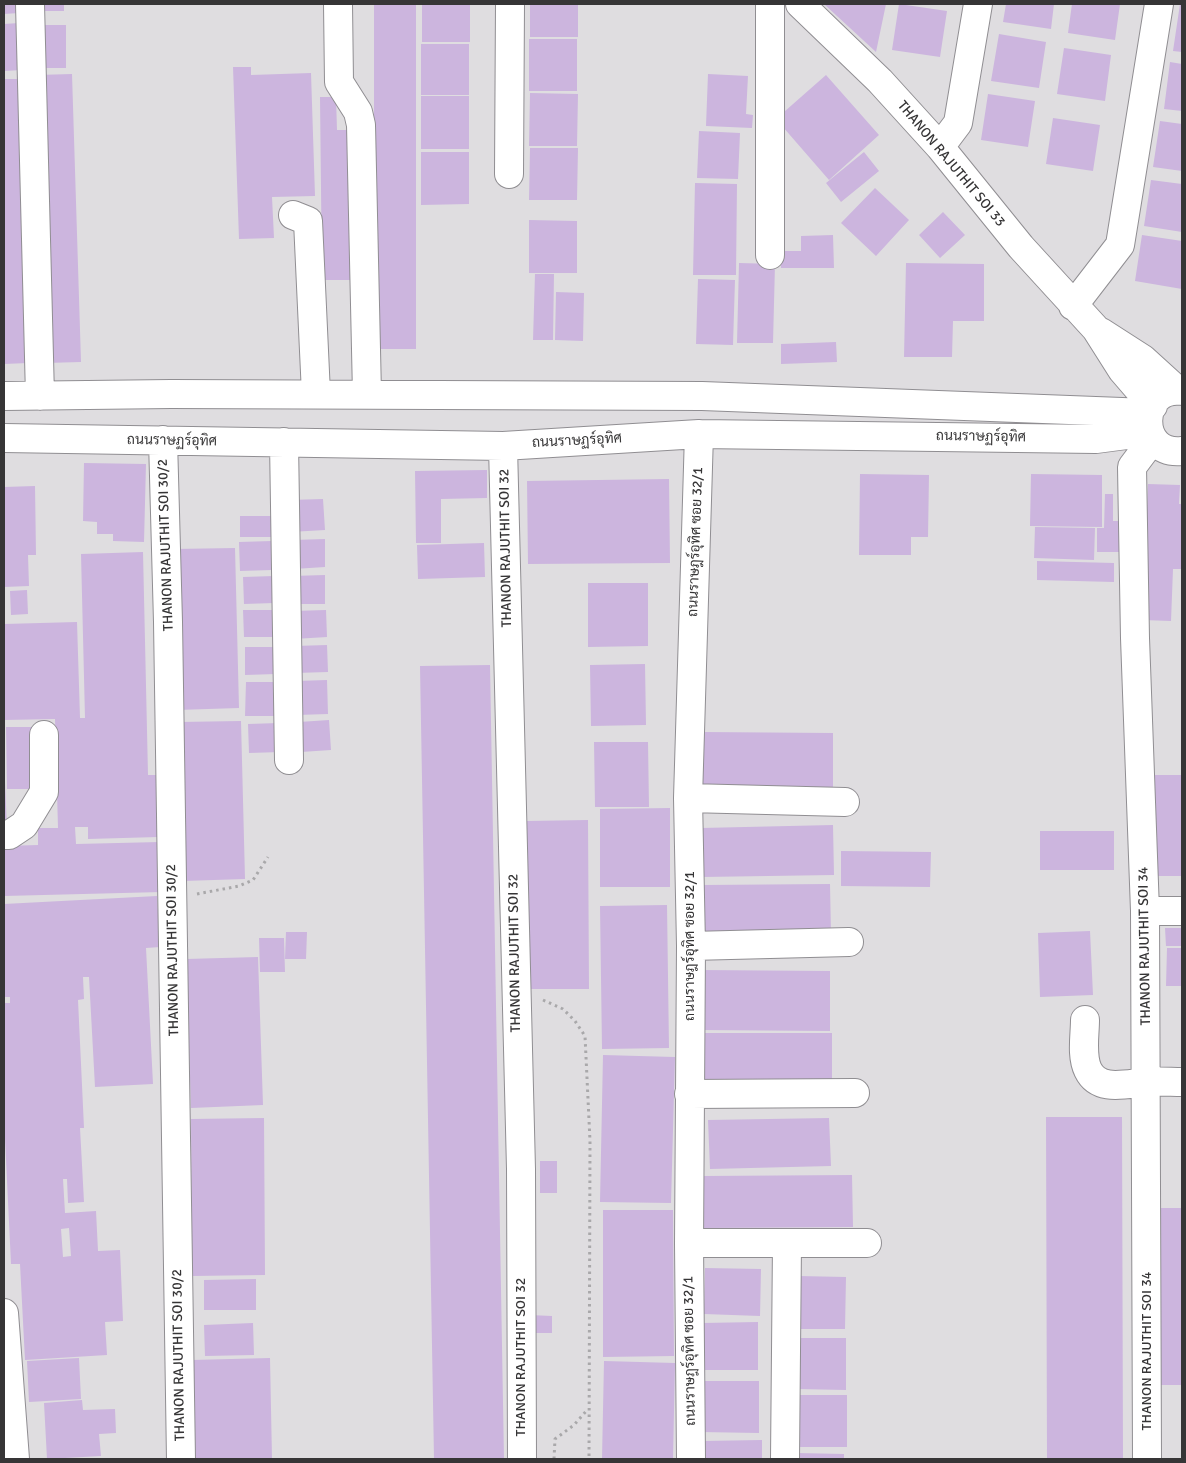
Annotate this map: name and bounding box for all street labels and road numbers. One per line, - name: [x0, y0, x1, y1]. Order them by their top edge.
- street label: THANON RAJUTHIT SOI 33: [894, 98, 1008, 230]
- street label: ถนนราษฏร์อุทิศ: [936, 428, 1026, 446]
- street label: ถนนราษฏร์อุทิศ: [532, 430, 622, 452]
- street label: ถนนราษฏร์อุทิศ: [127, 432, 217, 450]
- street label: THANON RAJUTHIT SOI 30/2: [155, 459, 177, 631]
- street label: ถนนราษฎร์อุทิศ ซอย 32/1: [685, 467, 707, 617]
- street label: THANON RAJUTHIT SOI 32: [496, 468, 516, 628]
- street label: THANON RAJUTHIT SOI 30/2: [163, 864, 183, 1036]
- street label: THANON RAJUTHIT SOI 34: [1135, 866, 1155, 1026]
- street label: ถนนราษฎร์อุทิศ ซอย 32/1: [682, 871, 698, 1021]
- street label: THANON RAJUTHIT SOI 32: [505, 873, 525, 1033]
- street label: THANON RAJUTHIT SOI 30/2: [169, 1269, 189, 1441]
- street label: THANON RAJUTHIT SOI 34: [1139, 1272, 1155, 1430]
- street label: ถนนราษฎร์อุทิศ ซอย 32/1: [680, 1276, 700, 1426]
- street label: THANON RAJUTHIT SOI 32: [513, 1278, 529, 1436]

